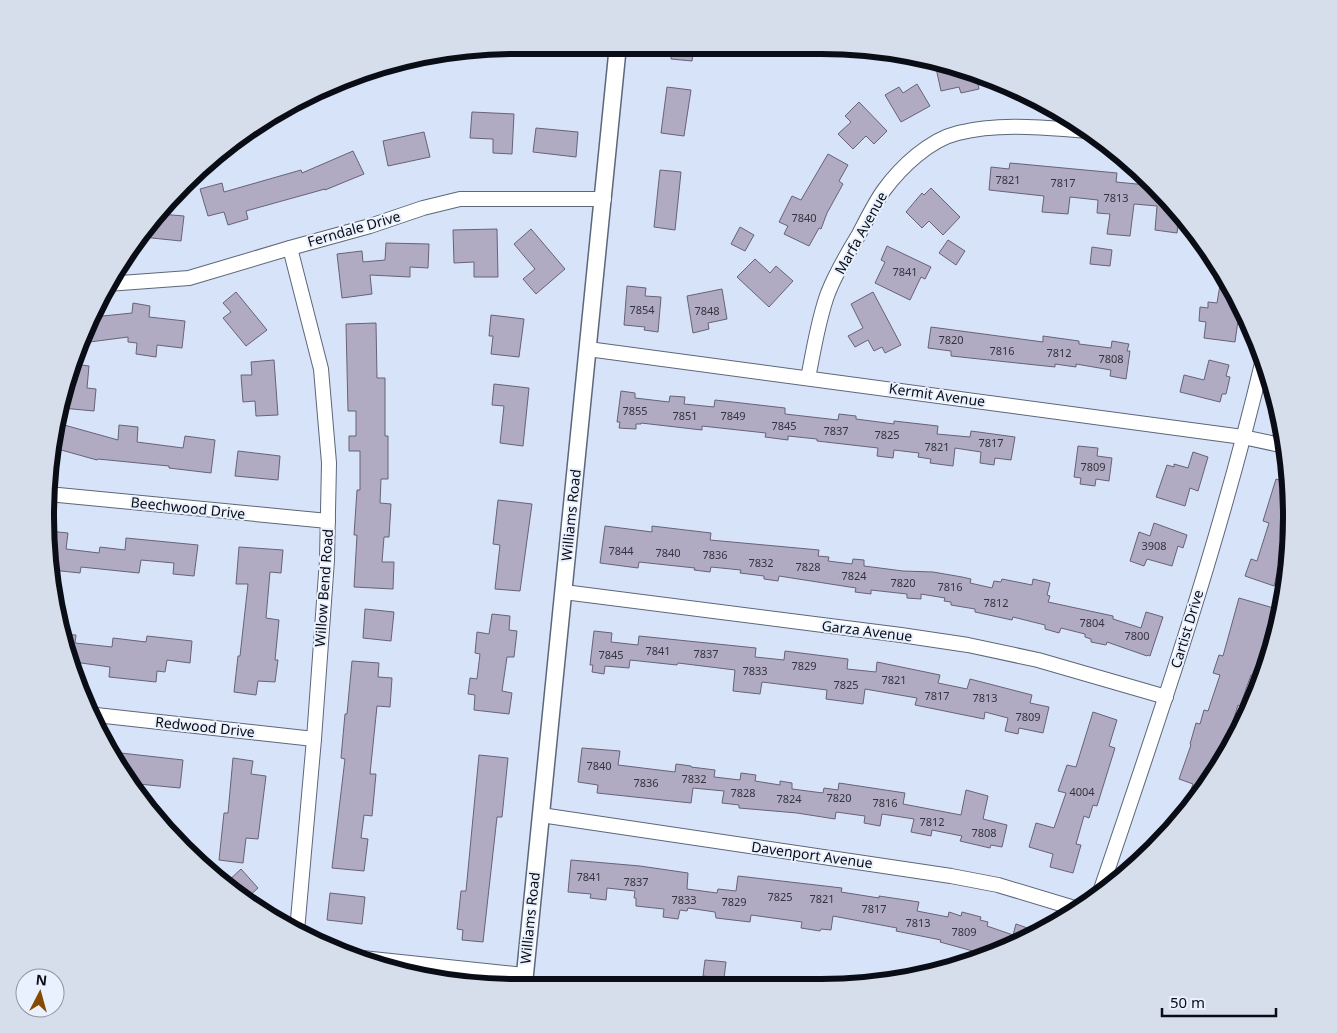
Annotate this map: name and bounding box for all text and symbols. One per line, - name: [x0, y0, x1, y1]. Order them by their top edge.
- house number: 7821: [995, 172, 1021, 187]
- house number: 7817: [1050, 175, 1076, 190]
- street label: Marfa Avenue: [830, 188, 891, 278]
- house number: 7813: [1103, 190, 1129, 205]
- street label: Ferndale Drive: [305, 206, 403, 251]
- house number: 7840: [791, 210, 817, 225]
- house number: 7841: [892, 264, 918, 279]
- house number: 7854: [629, 302, 655, 317]
- house number: 7848: [694, 303, 720, 318]
- house number: 7820: [938, 332, 964, 347]
- house number: 7816: [989, 343, 1015, 358]
- house number: 7812: [1046, 345, 1072, 360]
- house number: 7808: [1098, 351, 1124, 366]
- street label: Kermit Avenue: [888, 378, 986, 411]
- house number: 7855: [622, 403, 648, 418]
- house number: 7851: [672, 408, 698, 423]
- house number: 7849: [720, 408, 746, 423]
- house number: 7845: [771, 418, 797, 433]
- house number: 7837: [823, 423, 849, 438]
- house number: 7825: [874, 427, 900, 442]
- house number: 7817: [978, 435, 1004, 450]
- house number: 7821: [924, 439, 950, 454]
- house number: 7809: [1080, 459, 1106, 474]
- street label: Williams Road: [556, 468, 585, 562]
- street label: Beechwood Drive: [130, 492, 246, 523]
- street label: Willow Bend Road: [310, 528, 337, 648]
- house number: 3908: [1141, 538, 1167, 553]
- house number: 7844: [608, 543, 634, 558]
- house number: 7840: [655, 545, 681, 560]
- house number: 7836: [702, 547, 728, 562]
- house number: 7832: [748, 555, 774, 570]
- house number: 7828: [795, 559, 821, 574]
- house number: 7824: [841, 568, 867, 583]
- house number: 7820: [890, 575, 916, 590]
- house number: 7816: [937, 579, 963, 594]
- street label: Cartist Drive: [1166, 587, 1208, 670]
- house number: 7812: [983, 595, 1009, 610]
- house number: 7804: [1079, 615, 1105, 630]
- street label: Garza Avenue: [821, 616, 914, 645]
- house number: 7800: [1124, 628, 1150, 643]
- house number: 7841: [645, 643, 671, 658]
- house number: 7837: [693, 646, 719, 661]
- house number: 7845: [598, 647, 624, 662]
- house number: 7829: [791, 658, 817, 673]
- house number: 7833: [742, 663, 768, 678]
- house number: 7821: [881, 672, 907, 687]
- house number: 7825: [833, 677, 859, 692]
- house number: 7817: [924, 688, 950, 703]
- house number: 7813: [972, 690, 998, 705]
- house number: 7809: [1015, 709, 1041, 724]
- street label: Redwood Drive: [154, 712, 256, 741]
- house number: 7840: [586, 758, 612, 773]
- house number: 7832: [681, 771, 707, 786]
- house number: 7836: [633, 775, 659, 790]
- house number: 4004: [1069, 784, 1095, 799]
- house number: 7828: [730, 785, 756, 800]
- house number: 7820: [826, 790, 852, 805]
- house number: 7824: [776, 791, 802, 806]
- house number: 7816: [872, 795, 898, 810]
- house number: 7812: [919, 814, 945, 829]
- house number: 7808: [971, 825, 997, 840]
- street label: Davenport Avenue: [750, 837, 874, 872]
- house number: 7841: [576, 869, 602, 884]
- street label: Williams Road: [515, 871, 544, 965]
- house number: 7837: [623, 874, 649, 889]
- house number: 7825: [767, 889, 793, 904]
- house number: 7821: [809, 891, 835, 906]
- house number: 7833: [671, 892, 697, 907]
- house number: 7829: [721, 894, 747, 909]
- house number: 7817: [861, 901, 887, 916]
- house number: 7813: [905, 915, 931, 930]
- house number: 7809: [951, 924, 977, 939]
- north arrow: [15, 968, 65, 1018]
- text: N: [35, 970, 48, 990]
- scale bar: [1162, 986, 1276, 1018]
- text: 50 m: [1170, 992, 1205, 1012]

